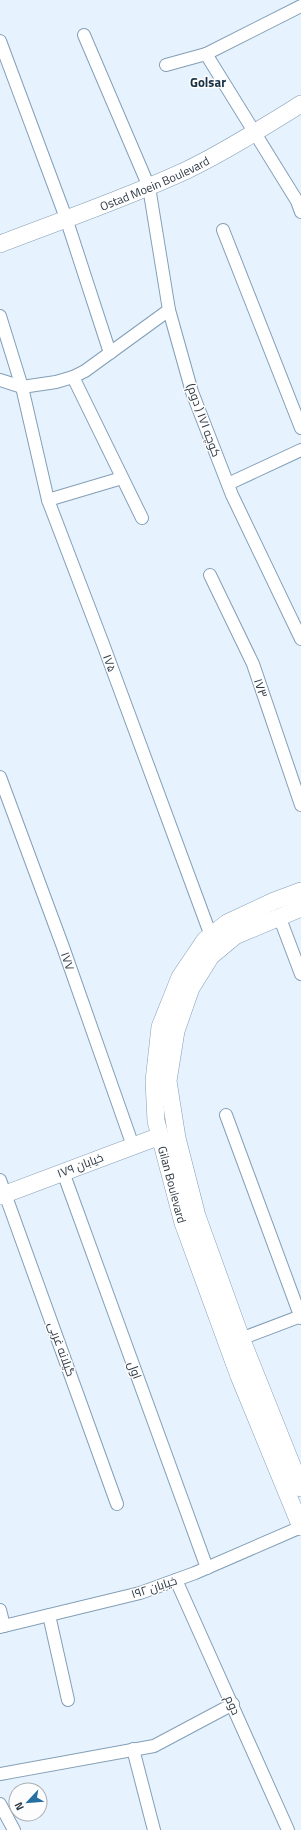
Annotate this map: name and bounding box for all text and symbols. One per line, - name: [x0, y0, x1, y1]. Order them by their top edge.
- district label: Golsar: [190, 72, 226, 92]
- street label: Ostad Moein Boulevard: [97, 151, 213, 215]
- street label: کوچه ۱۷۱ ( دوم): [182, 381, 226, 459]
- street label: ۱۷۵: [98, 651, 122, 675]
- street label: ۱۷۳: [249, 676, 273, 700]
- street label: ۱۷۷: [56, 949, 80, 973]
- street label: Gilan Boulevard: [154, 1144, 192, 1225]
- street label: خیابان ۱۷۹: [54, 1147, 106, 1183]
- street label: گیلانه غربی: [43, 1319, 81, 1379]
- street label: اول: [123, 1358, 147, 1382]
- street label: خیابان ۱۹۲: [129, 1571, 179, 1603]
- street label: دوم: [220, 1692, 246, 1718]
- north arrow: [8, 1782, 48, 1822]
- text: N: [10, 1799, 28, 1813]

